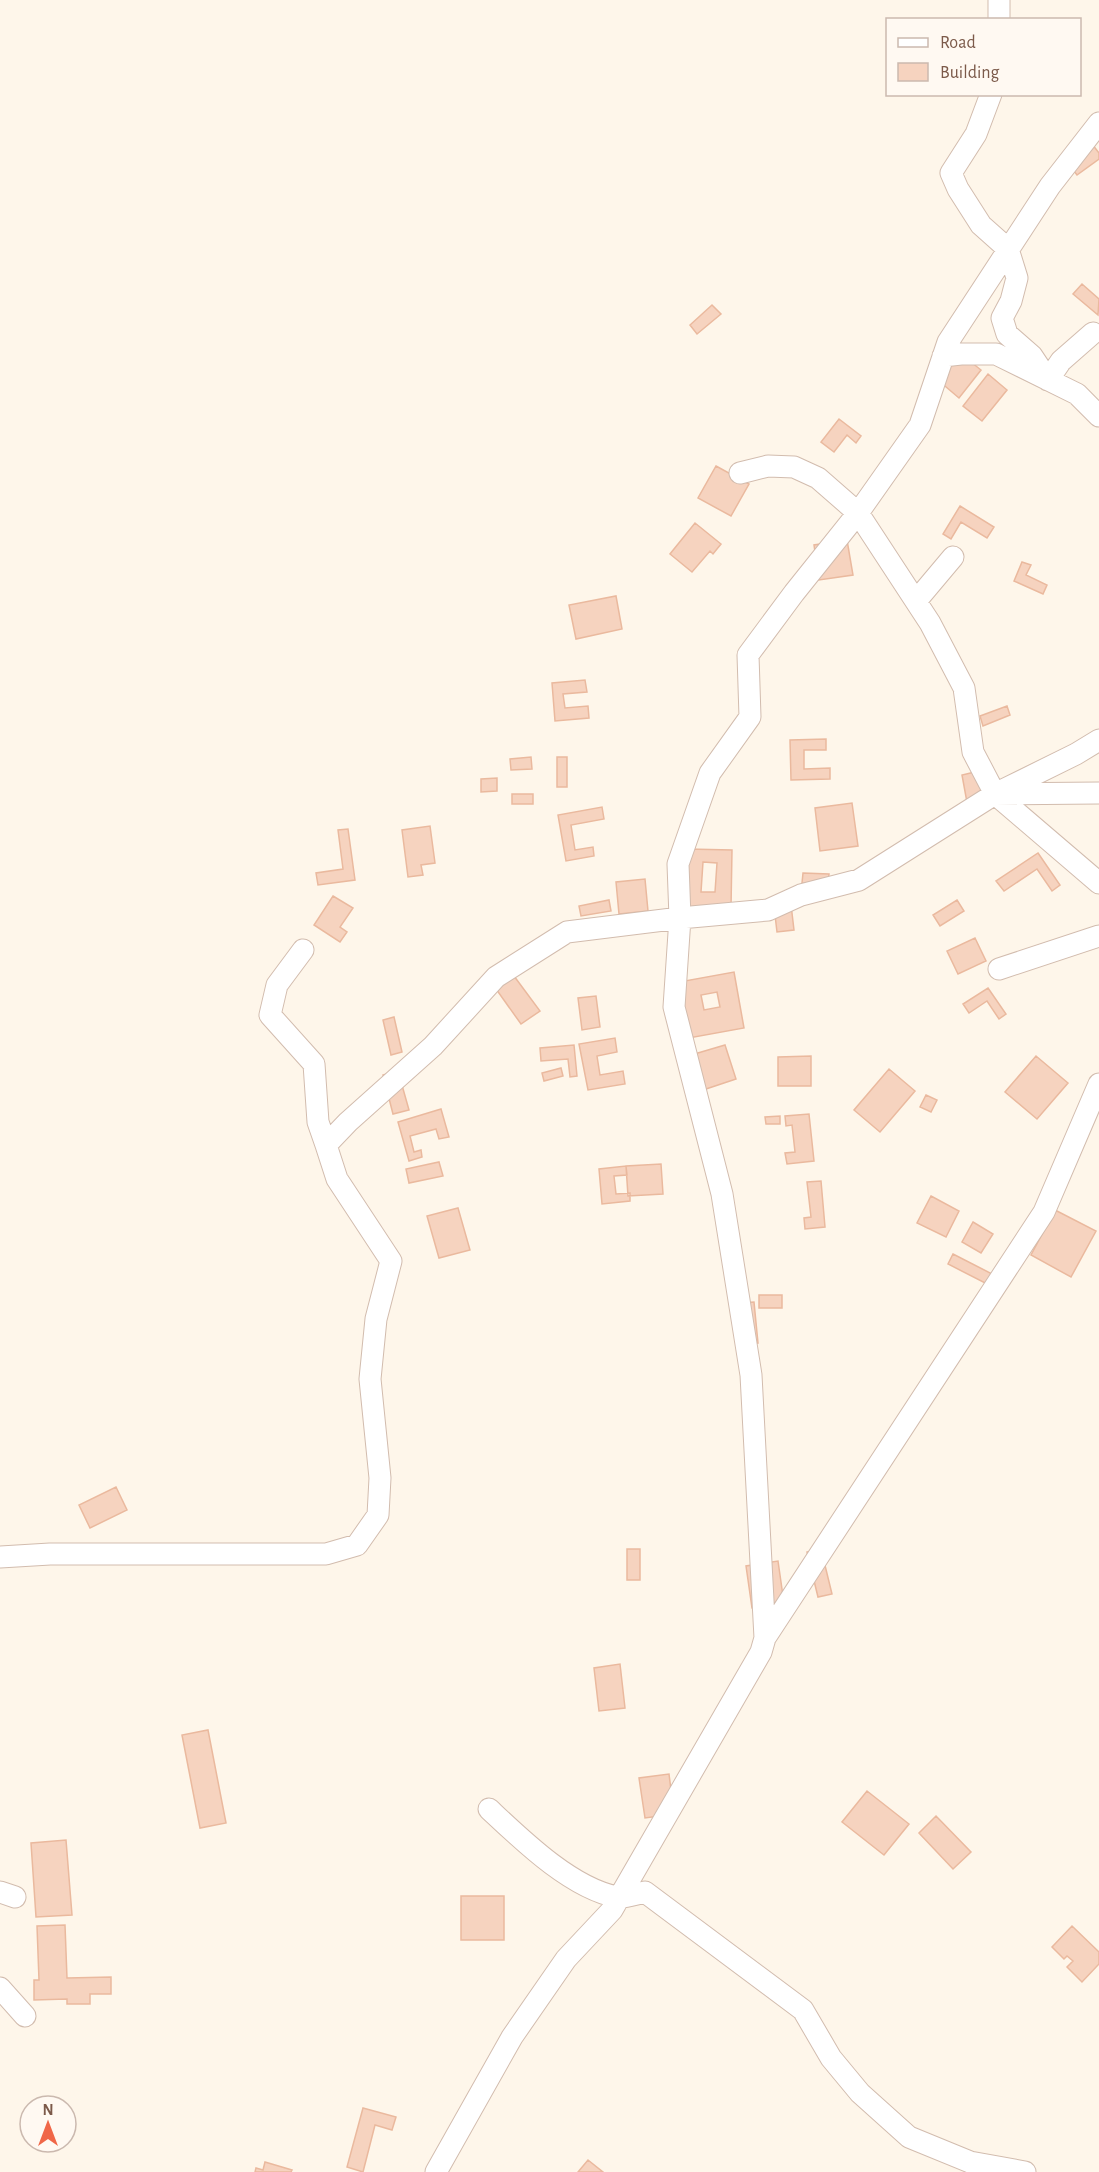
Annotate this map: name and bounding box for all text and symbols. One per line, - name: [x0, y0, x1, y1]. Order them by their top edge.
- legend: [886, 18, 1081, 96]
- text: Road: [940, 34, 976, 52]
- text: Building: [940, 64, 1000, 82]
- north arrow: [18, 2094, 78, 2154]
- text: N: [42, 2102, 54, 2118]

